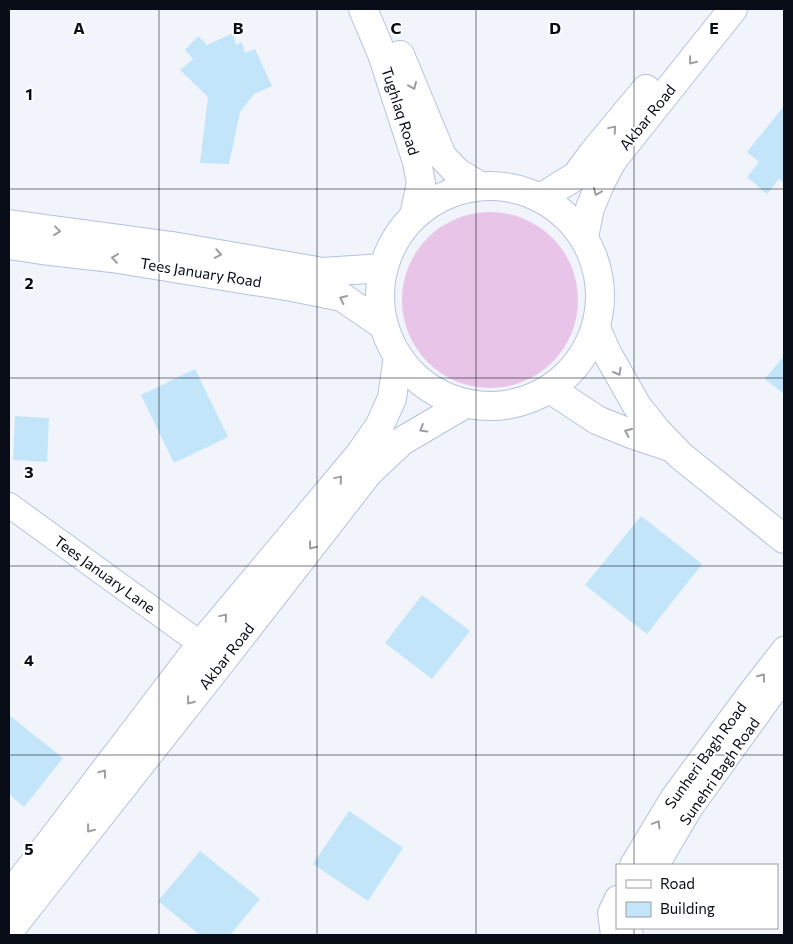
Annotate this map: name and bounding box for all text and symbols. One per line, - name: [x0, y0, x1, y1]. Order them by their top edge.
- text: A: [73, 18, 85, 37]
- text: B: [233, 18, 244, 37]
- text: C: [391, 18, 402, 37]
- text: D: [549, 18, 561, 37]
- text: E: [709, 18, 719, 37]
- one-way arrow: [690, 55, 698, 64]
- street label: Tughlaq Road: [378, 65, 424, 157]
- one-way arrow: [407, 81, 417, 90]
- street label: Akbar Road: [615, 81, 679, 153]
- text: 1: [25, 84, 33, 103]
- one-way arrow: [607, 126, 616, 135]
- one-way arrow: [592, 187, 603, 196]
- one-way arrow: [53, 225, 61, 236]
- one-way arrow: [213, 249, 222, 259]
- one-way arrow: [110, 253, 118, 264]
- street label: Tees January Road: [139, 254, 263, 290]
- text: 2: [24, 273, 34, 292]
- one-way arrow: [339, 295, 348, 305]
- one-way arrow: [612, 366, 622, 375]
- one-way arrow: [419, 422, 428, 432]
- one-way arrow: [624, 428, 633, 439]
- text: 3: [24, 462, 34, 481]
- one-way arrow: [333, 476, 341, 485]
- street label: Tees January Lane: [51, 531, 159, 617]
- one-way arrow: [309, 540, 318, 549]
- one-way arrow: [218, 614, 226, 623]
- street label: Akbar Road: [195, 619, 257, 693]
- text: 4: [24, 650, 34, 669]
- one-way arrow: [756, 673, 765, 683]
- one-way arrow: [188, 695, 196, 704]
- street label: Sunheri Bagh Road: [660, 698, 750, 812]
- street label: Sunehri Bagh Road: [675, 714, 763, 828]
- one-way arrow: [97, 770, 105, 779]
- one-way arrow: [651, 820, 661, 829]
- one-way arrow: [87, 823, 95, 832]
- text: 5: [24, 839, 34, 858]
- legend: [616, 864, 778, 929]
- text: Road: [660, 874, 695, 892]
- text: Building: [660, 899, 715, 917]

